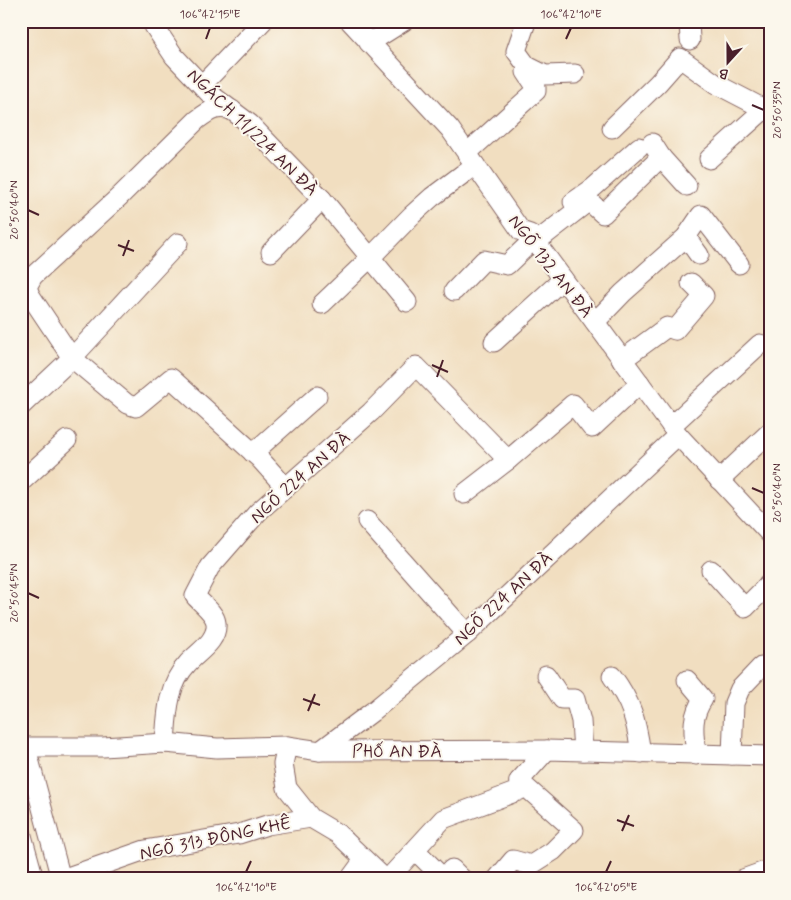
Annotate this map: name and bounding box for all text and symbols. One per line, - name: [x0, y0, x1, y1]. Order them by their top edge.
- text: 106°42'15"E: [180, 7, 240, 23]
- text: 106°42'10"E: [540, 7, 602, 23]
- north arrow: [704, 38, 754, 88]
- text: B: [716, 63, 731, 83]
- street label: NGÁCH 11/224 AN ĐÀ: [181, 64, 323, 202]
- text: 20°50'35"N: [770, 81, 786, 139]
- text: 20°50'40"N: [7, 180, 23, 240]
- street label: NGÕ 132 AN ĐÀ: [502, 210, 598, 323]
- street label: NGÕ 224 AN ĐÀ: [245, 426, 356, 529]
- text: 20°50'40"N: [770, 463, 786, 523]
- street label: NGÕ 224 AN ĐÀ: [449, 546, 559, 651]
- text: 20°50'45"N: [7, 563, 23, 623]
- street label: PHỐ AN ĐÀ: [352, 740, 442, 764]
- street label: NGÕ 313 ĐÔNG KHÊ: [137, 811, 294, 867]
- text: 106°42'10"E: [215, 880, 277, 896]
- text: 106°42'05"E: [575, 880, 637, 896]

